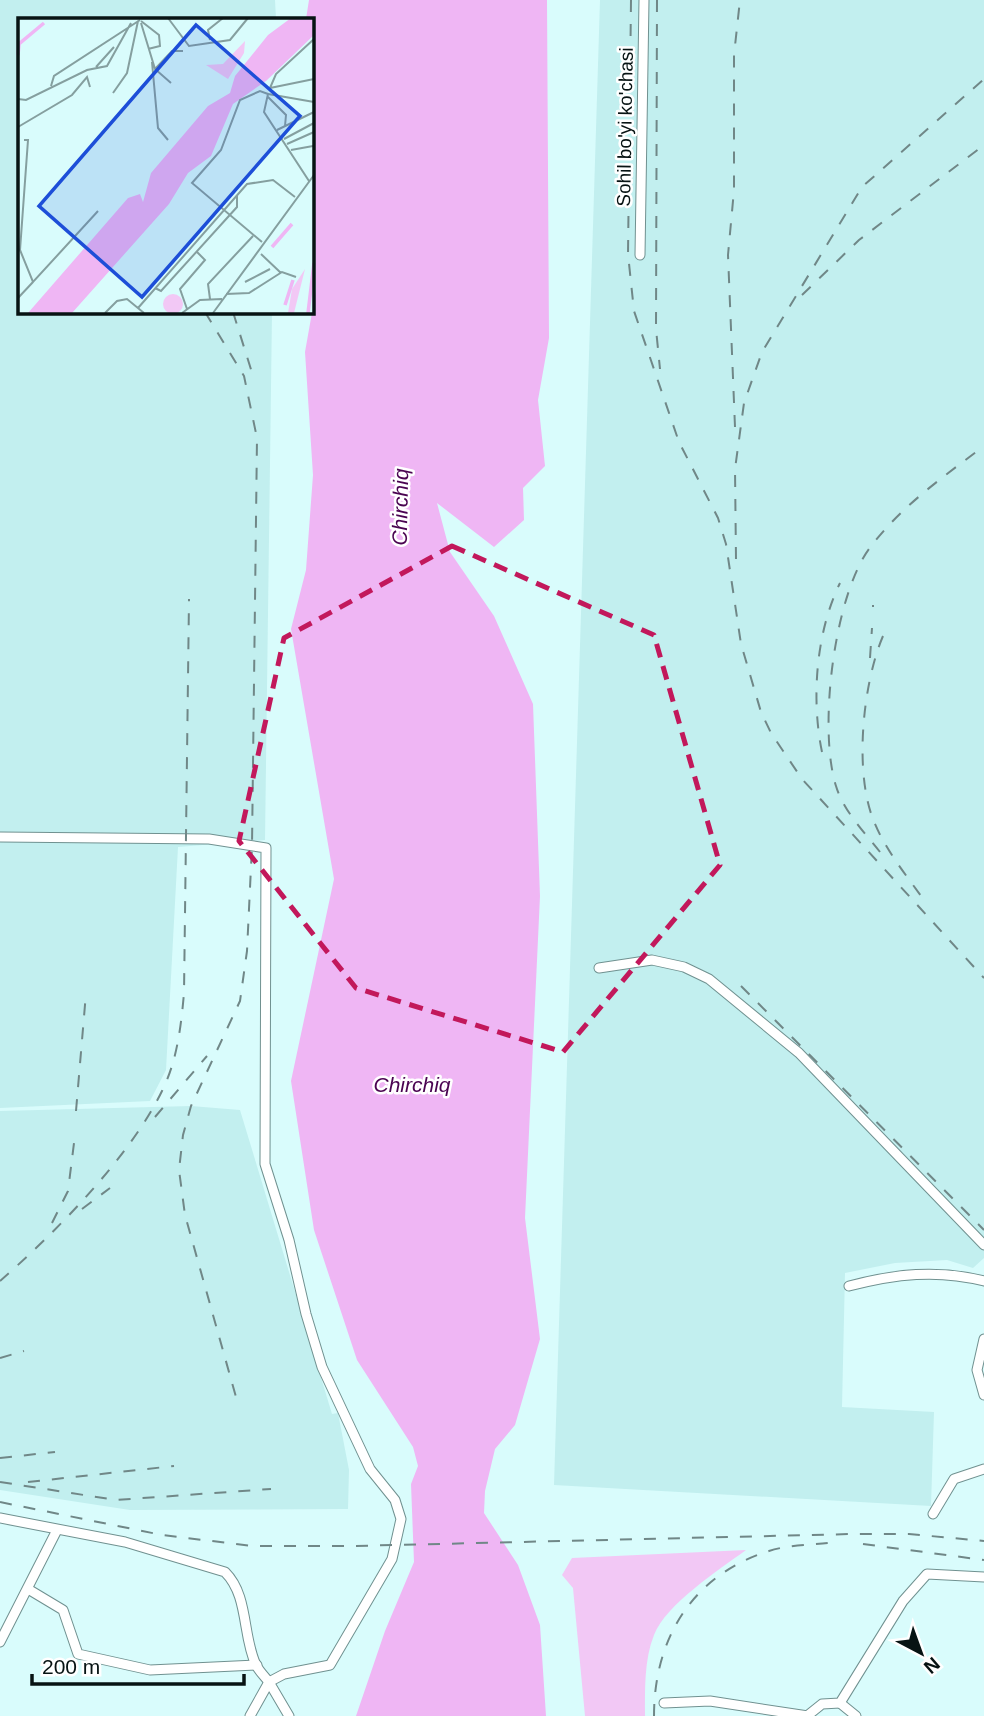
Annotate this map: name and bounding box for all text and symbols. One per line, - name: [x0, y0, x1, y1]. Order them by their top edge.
- inset map: [18, 18, 313, 313]
- street label: Sohil bo'yi ko'chasi: [613, 47, 637, 207]
- water label: Chirchiq: [388, 468, 412, 546]
- water label: Chirchiq: [373, 1073, 451, 1096]
- north arrow: [886, 1618, 956, 1688]
- scale bar: [32, 1642, 243, 1686]
- text: N: [920, 1653, 944, 1678]
- text: 200 m: [42, 1655, 100, 1678]

